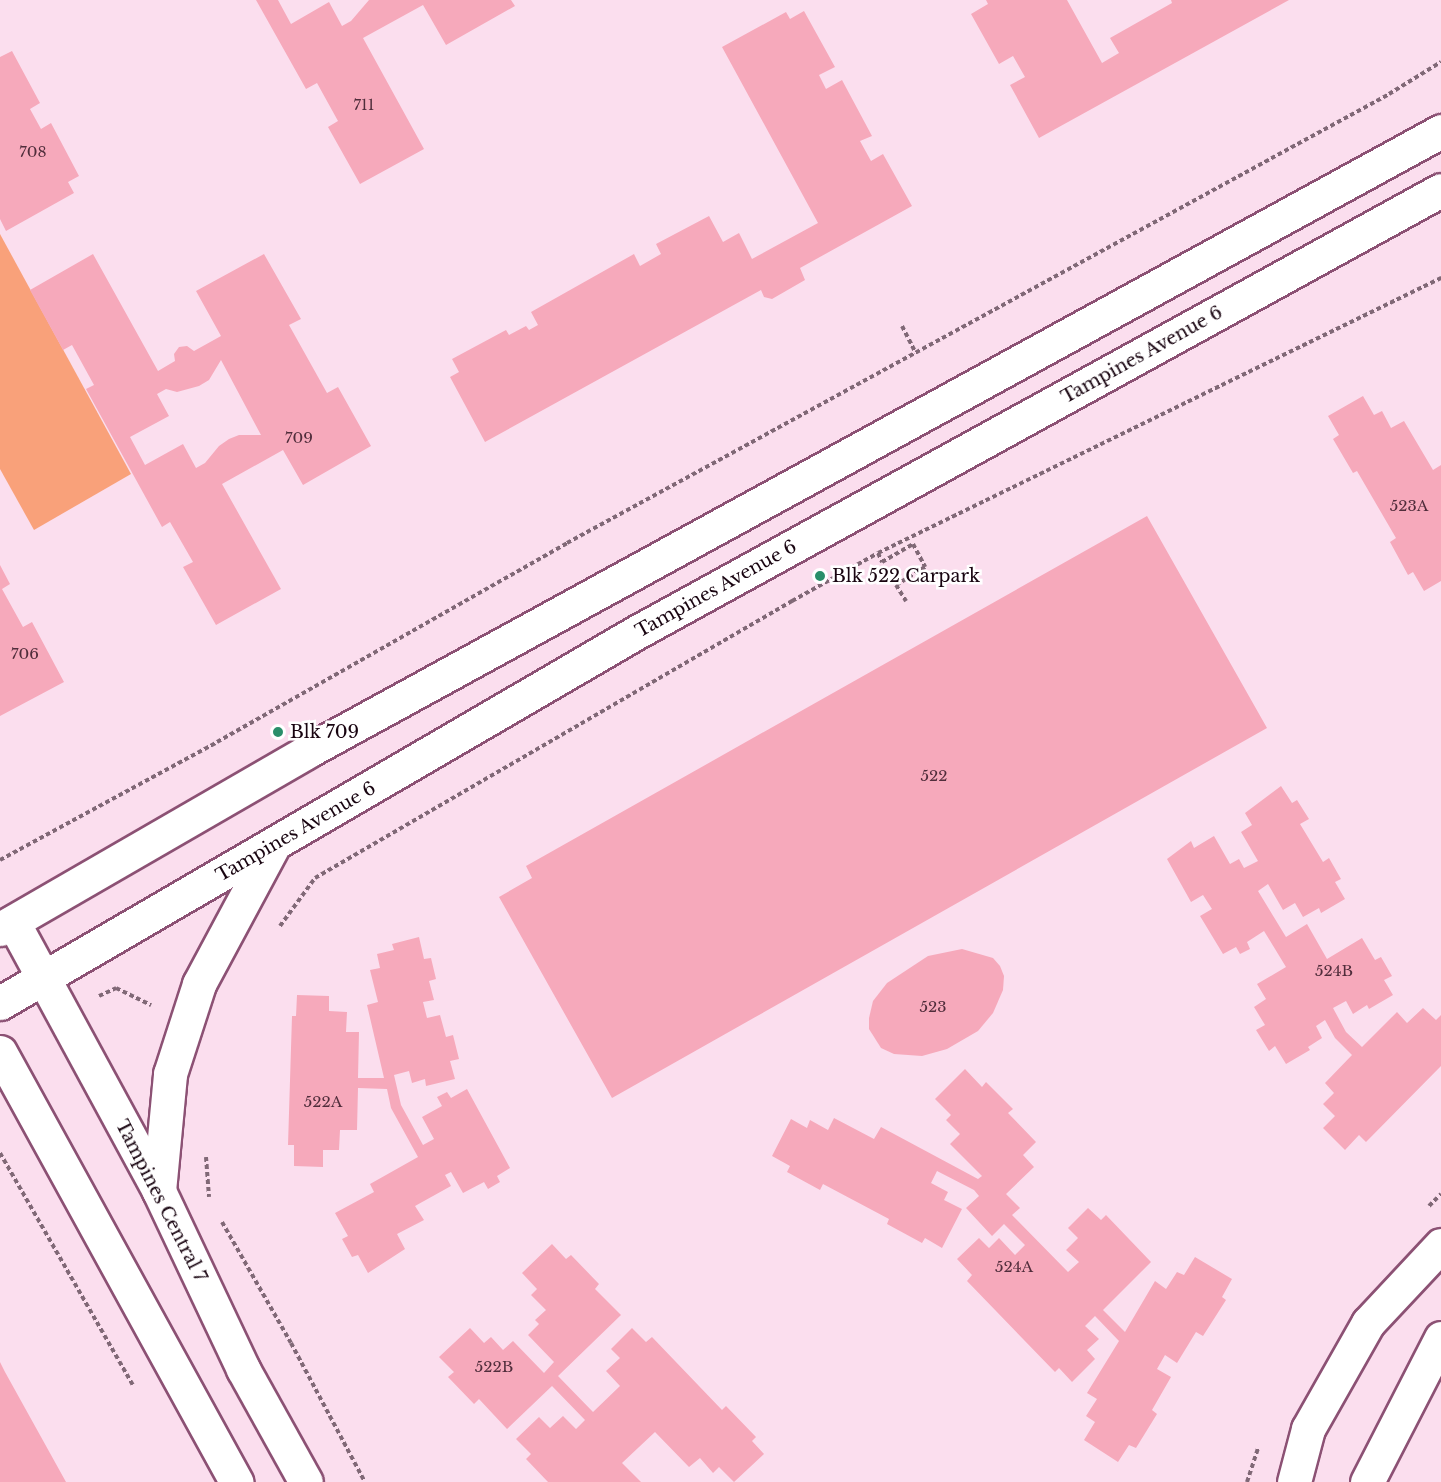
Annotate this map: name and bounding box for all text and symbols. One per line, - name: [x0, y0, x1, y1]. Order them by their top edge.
- house number: 711: [354, 96, 374, 114]
- house number: 708: [19, 143, 47, 161]
- street label: Tampines Avenue 6: [1057, 302, 1227, 408]
- house number: 709: [285, 429, 313, 447]
- house number: 523A: [1390, 497, 1428, 515]
- street label: Tampines Avenue 6: [631, 536, 801, 642]
- place label: Blk 522 Carpark: [832, 565, 980, 587]
- marker: Blk 522 Carpark: [813, 569, 827, 583]
- house number: 706: [11, 645, 39, 663]
- place label: Blk 709: [290, 721, 359, 743]
- marker: Blk 709: [271, 725, 285, 739]
- house number: 522: [921, 767, 947, 785]
- street label: Tampines Avenue 6: [212, 777, 380, 887]
- house number: 524B: [1315, 962, 1353, 980]
- house number: 523: [920, 998, 946, 1016]
- house number: 522A: [304, 1093, 342, 1111]
- street label: Tampines Central 7: [111, 1116, 211, 1286]
- house number: 524A: [995, 1258, 1033, 1276]
- house number: 522B: [475, 1358, 513, 1376]

